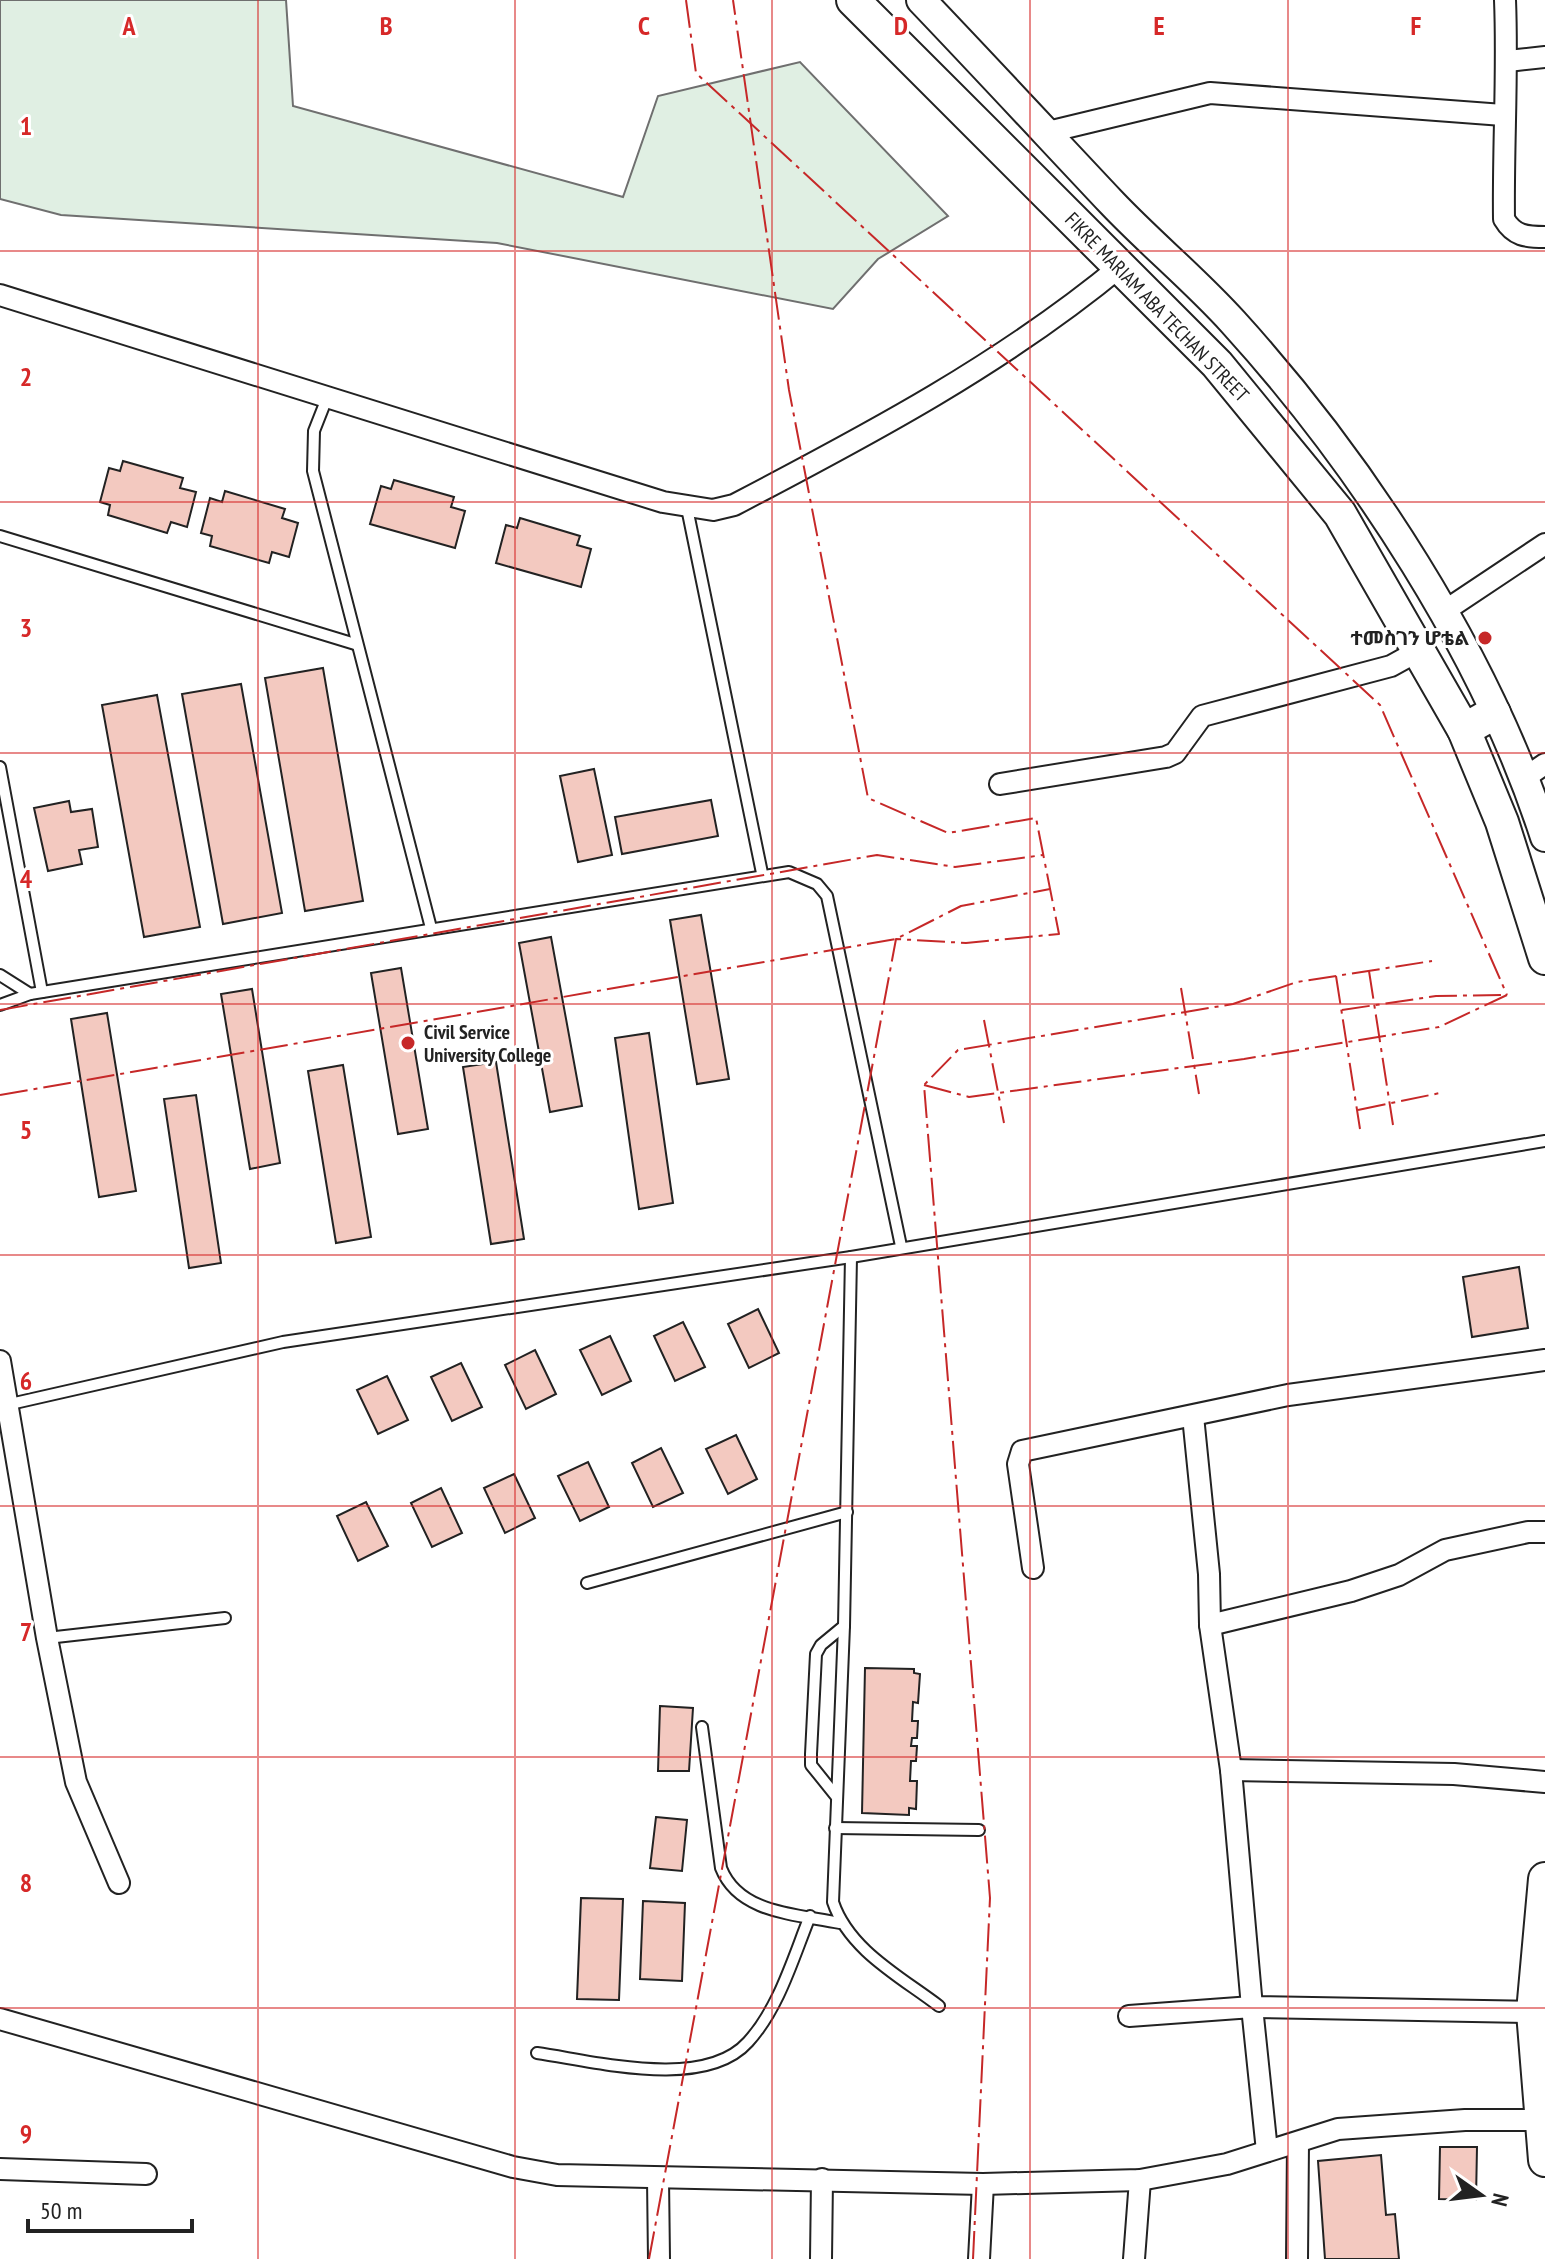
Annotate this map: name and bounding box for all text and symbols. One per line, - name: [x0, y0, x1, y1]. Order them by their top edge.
- text: A: [121, 9, 136, 42]
- text: B: [380, 9, 393, 42]
- text: C: [638, 9, 650, 42]
- text: D: [894, 9, 908, 42]
- text: E: [1153, 9, 1165, 42]
- text: F: [1411, 9, 1422, 42]
- text: 1: [20, 109, 32, 142]
- street label: FIKRE MARIAM ABA TECHAN STREET: [1059, 207, 1255, 407]
- text: 2: [20, 360, 32, 393]
- text: 3: [20, 611, 32, 644]
- place label: ተመስገን ሆቴል: [1350, 625, 1469, 651]
- marker: ተመስገን ሆቴል: [1476, 629, 1494, 647]
- text: 4: [20, 862, 33, 895]
- place label: Civil Service University College: [424, 1019, 551, 1068]
- marker: Civil Service University College: [399, 1034, 417, 1052]
- text: 5: [20, 1113, 32, 1146]
- text: 6: [20, 1364, 32, 1397]
- text: 7: [20, 1615, 32, 1648]
- text: 8: [20, 1866, 32, 1899]
- text: 9: [20, 2117, 32, 2150]
- north arrow: [1441, 2155, 1521, 2235]
- scale bar: [28, 2183, 192, 2233]
- text: N: [1485, 2191, 1515, 2209]
- text: 50 m: [40, 2195, 82, 2226]

